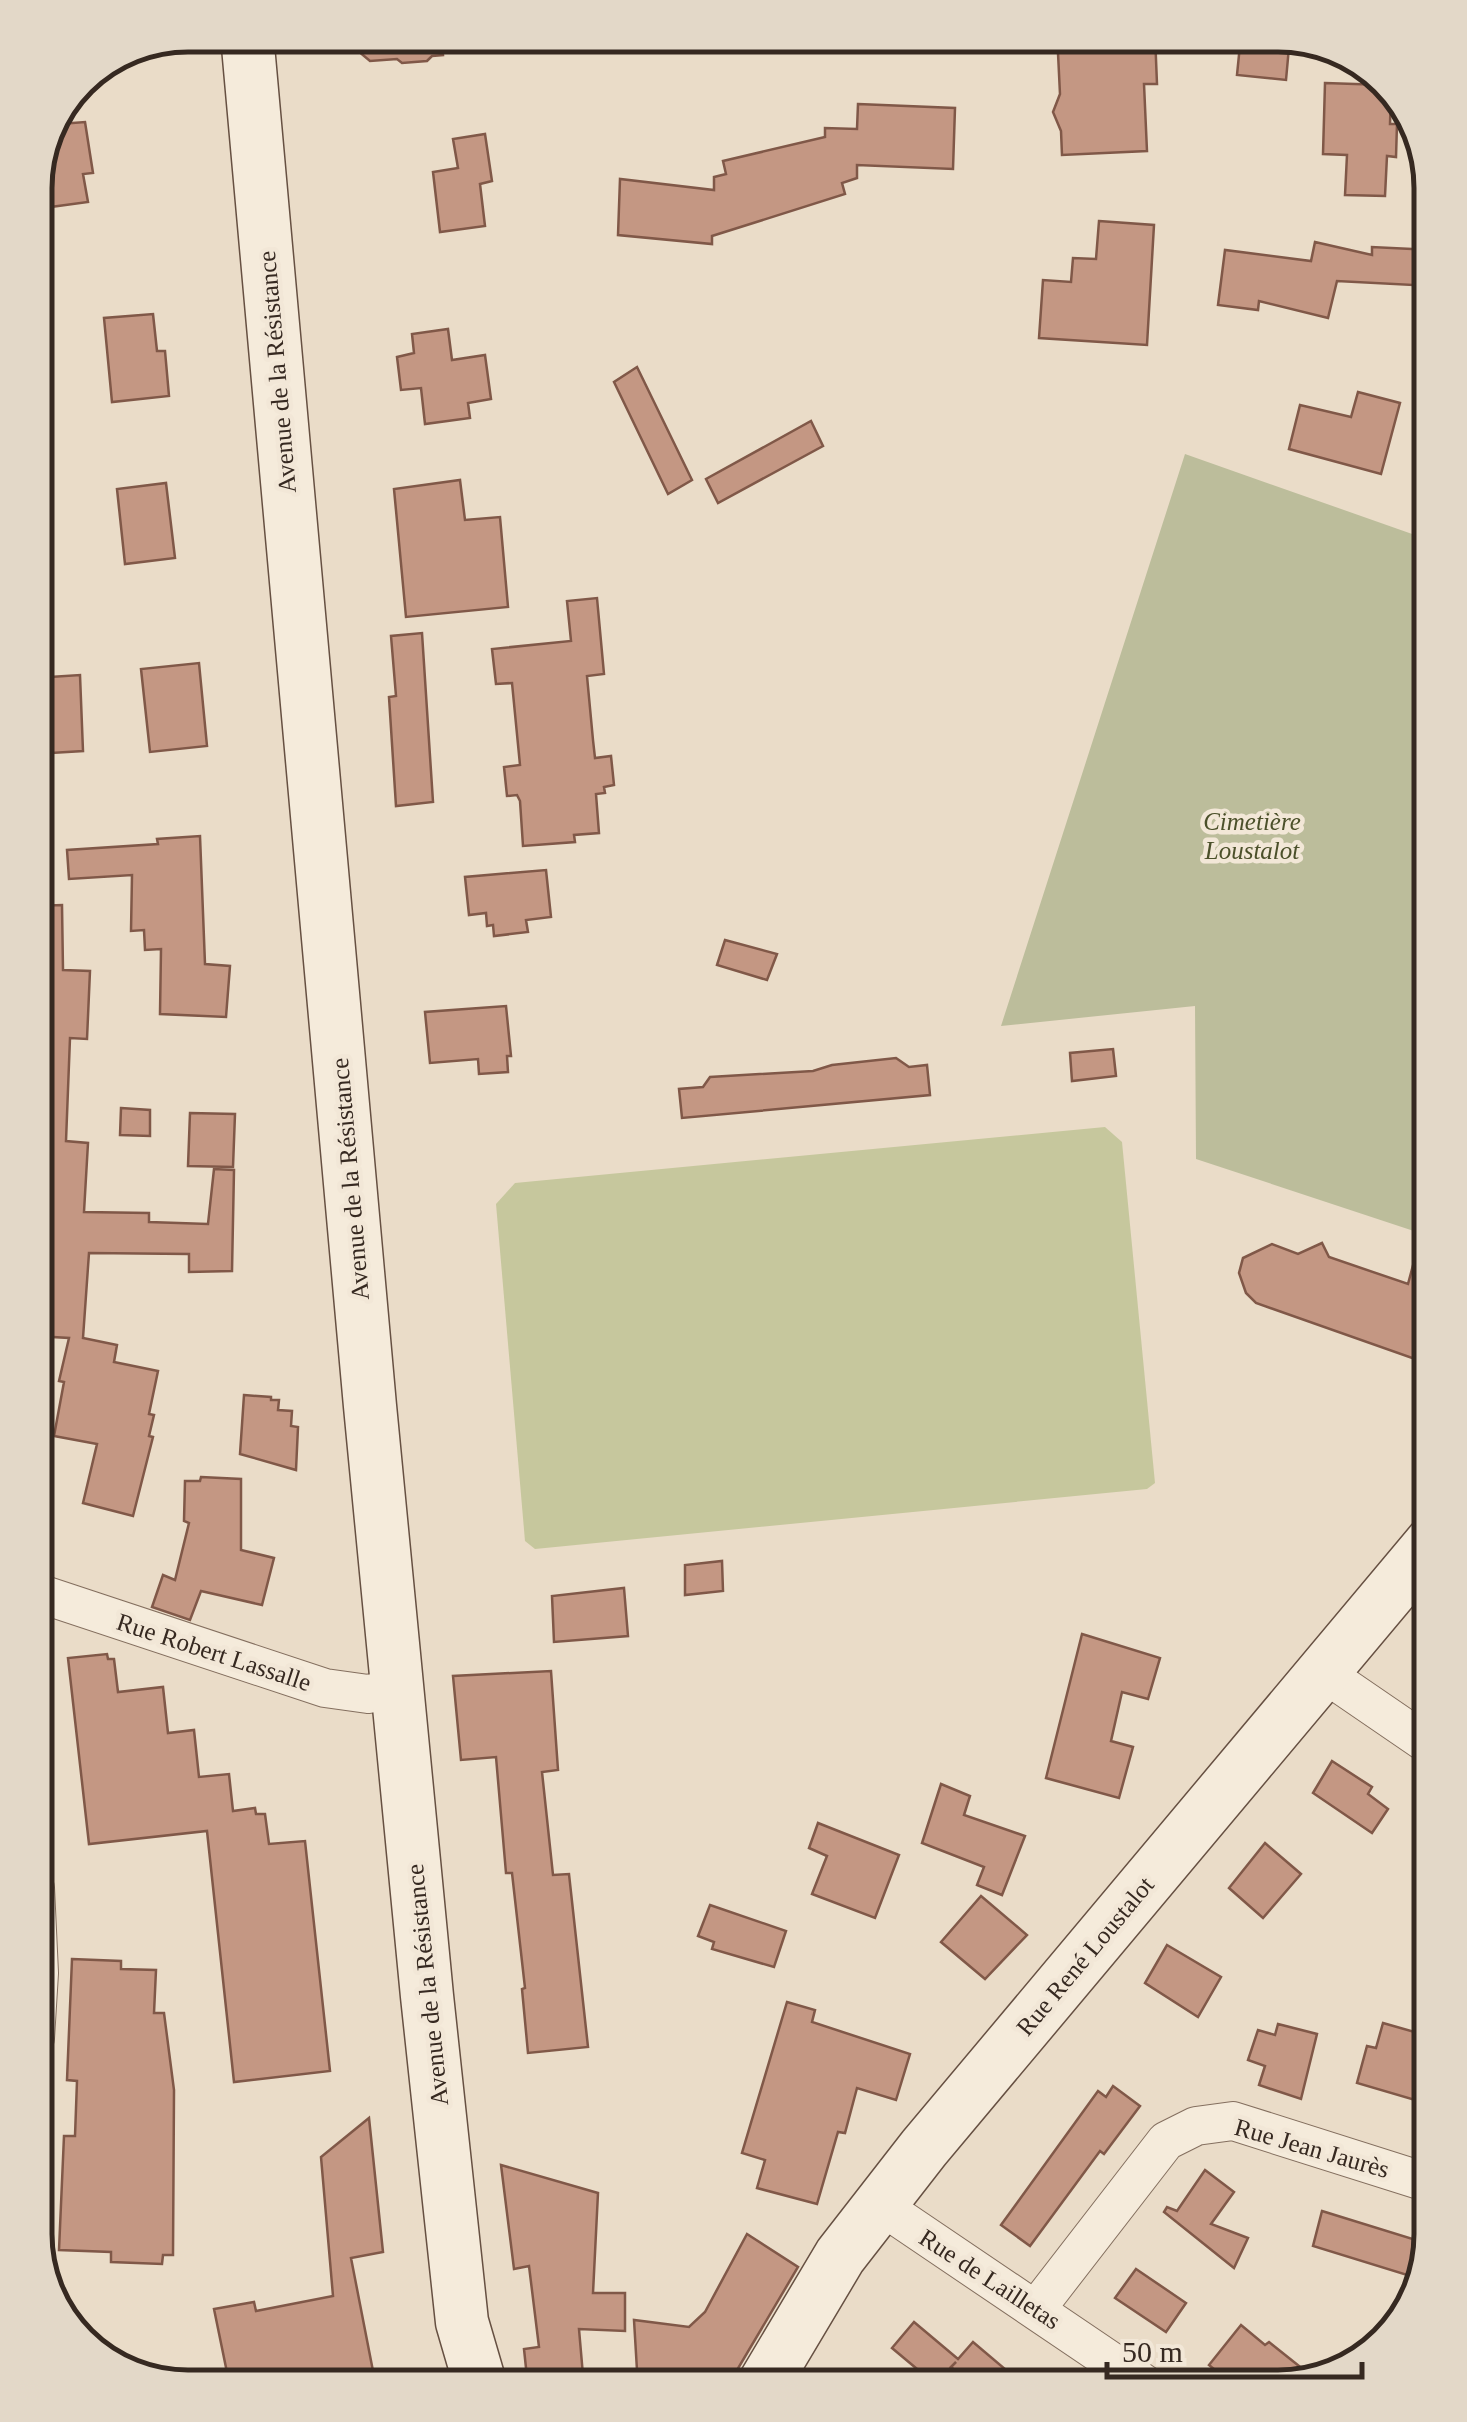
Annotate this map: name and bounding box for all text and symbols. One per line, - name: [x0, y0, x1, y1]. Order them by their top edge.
- street label: Avenue de la Résistance: [253, 250, 301, 494]
- park label: Cimetière Loustalot: [1203, 808, 1301, 864]
- street label: Avenue de la Résistance: [326, 1057, 374, 1301]
- street label: Rue Robert Lassalle: [113, 1608, 315, 1696]
- street label: Avenue de la Résistance: [401, 1863, 453, 2107]
- street label: Rue René Loustalot: [1011, 1871, 1159, 2041]
- street label: Rue Jean Jaurès: [1232, 2113, 1392, 2183]
- street label: Rue de Lailletas: [915, 2223, 1065, 2335]
- scale bar: [1107, 2317, 1362, 2379]
- text: 50 m: [1122, 2335, 1183, 2368]

